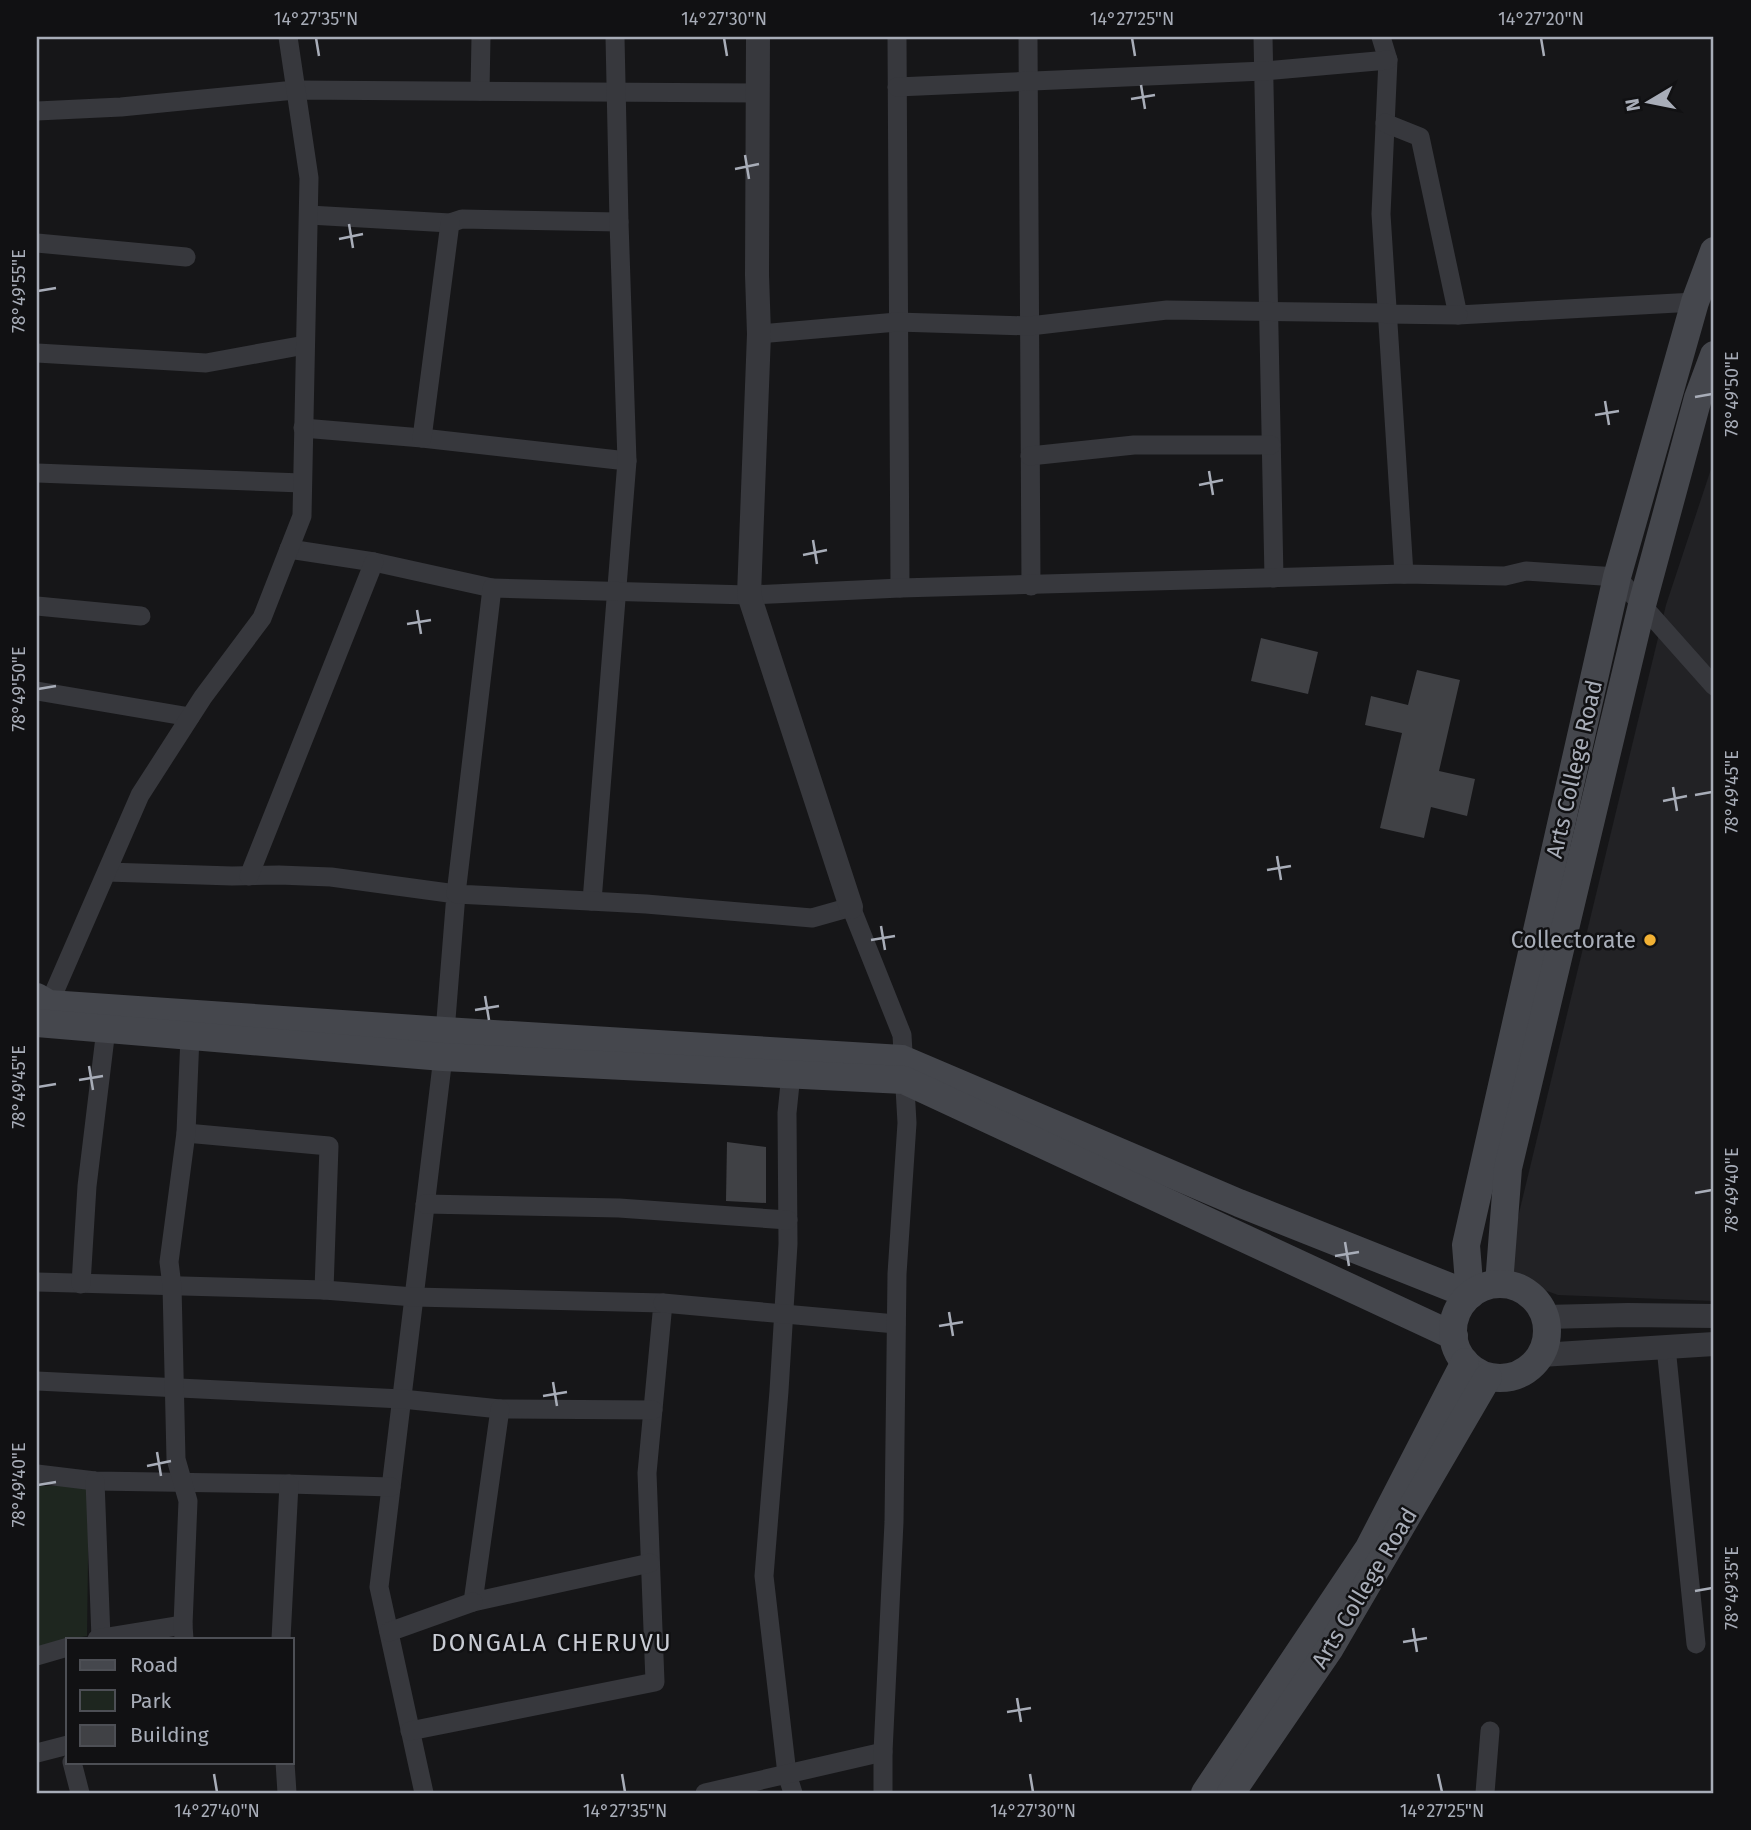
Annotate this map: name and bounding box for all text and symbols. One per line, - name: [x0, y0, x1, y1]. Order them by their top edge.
- text: 14°27'35"N: [274, 8, 358, 30]
- text: 14°27'30"N: [681, 8, 767, 30]
- text: 14°27'25"N: [1090, 8, 1174, 30]
- text: 14°27'20"N: [1498, 8, 1584, 30]
- north arrow: [1614, 66, 1684, 136]
- text: N: [1620, 97, 1645, 113]
- text: 78°49'55"E: [8, 249, 30, 333]
- text: 78°49'50"E: [1721, 351, 1743, 437]
- text: 78°49'50"E: [8, 646, 30, 732]
- street label: Arts College Road: [1540, 677, 1608, 861]
- text: 78°49'45"E: [1721, 750, 1743, 834]
- place label: Collectorate: [1511, 926, 1636, 954]
- marker: Collectorate: [1642, 932, 1658, 948]
- text: 78°49'45"E: [8, 1045, 30, 1129]
- text: 78°49'40"E: [1721, 1147, 1743, 1233]
- text: 78°49'40"E: [8, 1442, 30, 1528]
- street label: Arts College Road: [1305, 1503, 1423, 1673]
- text: 78°49'35"E: [1721, 1546, 1743, 1630]
- district label: DONGALA CHERUVU: [431, 1629, 673, 1657]
- legend: [66, 1638, 294, 1764]
- text: Road: [130, 1652, 178, 1678]
- text: Park: [130, 1688, 172, 1714]
- text: Building: [130, 1722, 209, 1748]
- text: 14°27'40"N: [174, 1800, 260, 1822]
- text: 14°27'35"N: [583, 1800, 667, 1822]
- text: 14°27'30"N: [990, 1800, 1076, 1822]
- text: 14°27'25"N: [1400, 1800, 1484, 1822]

